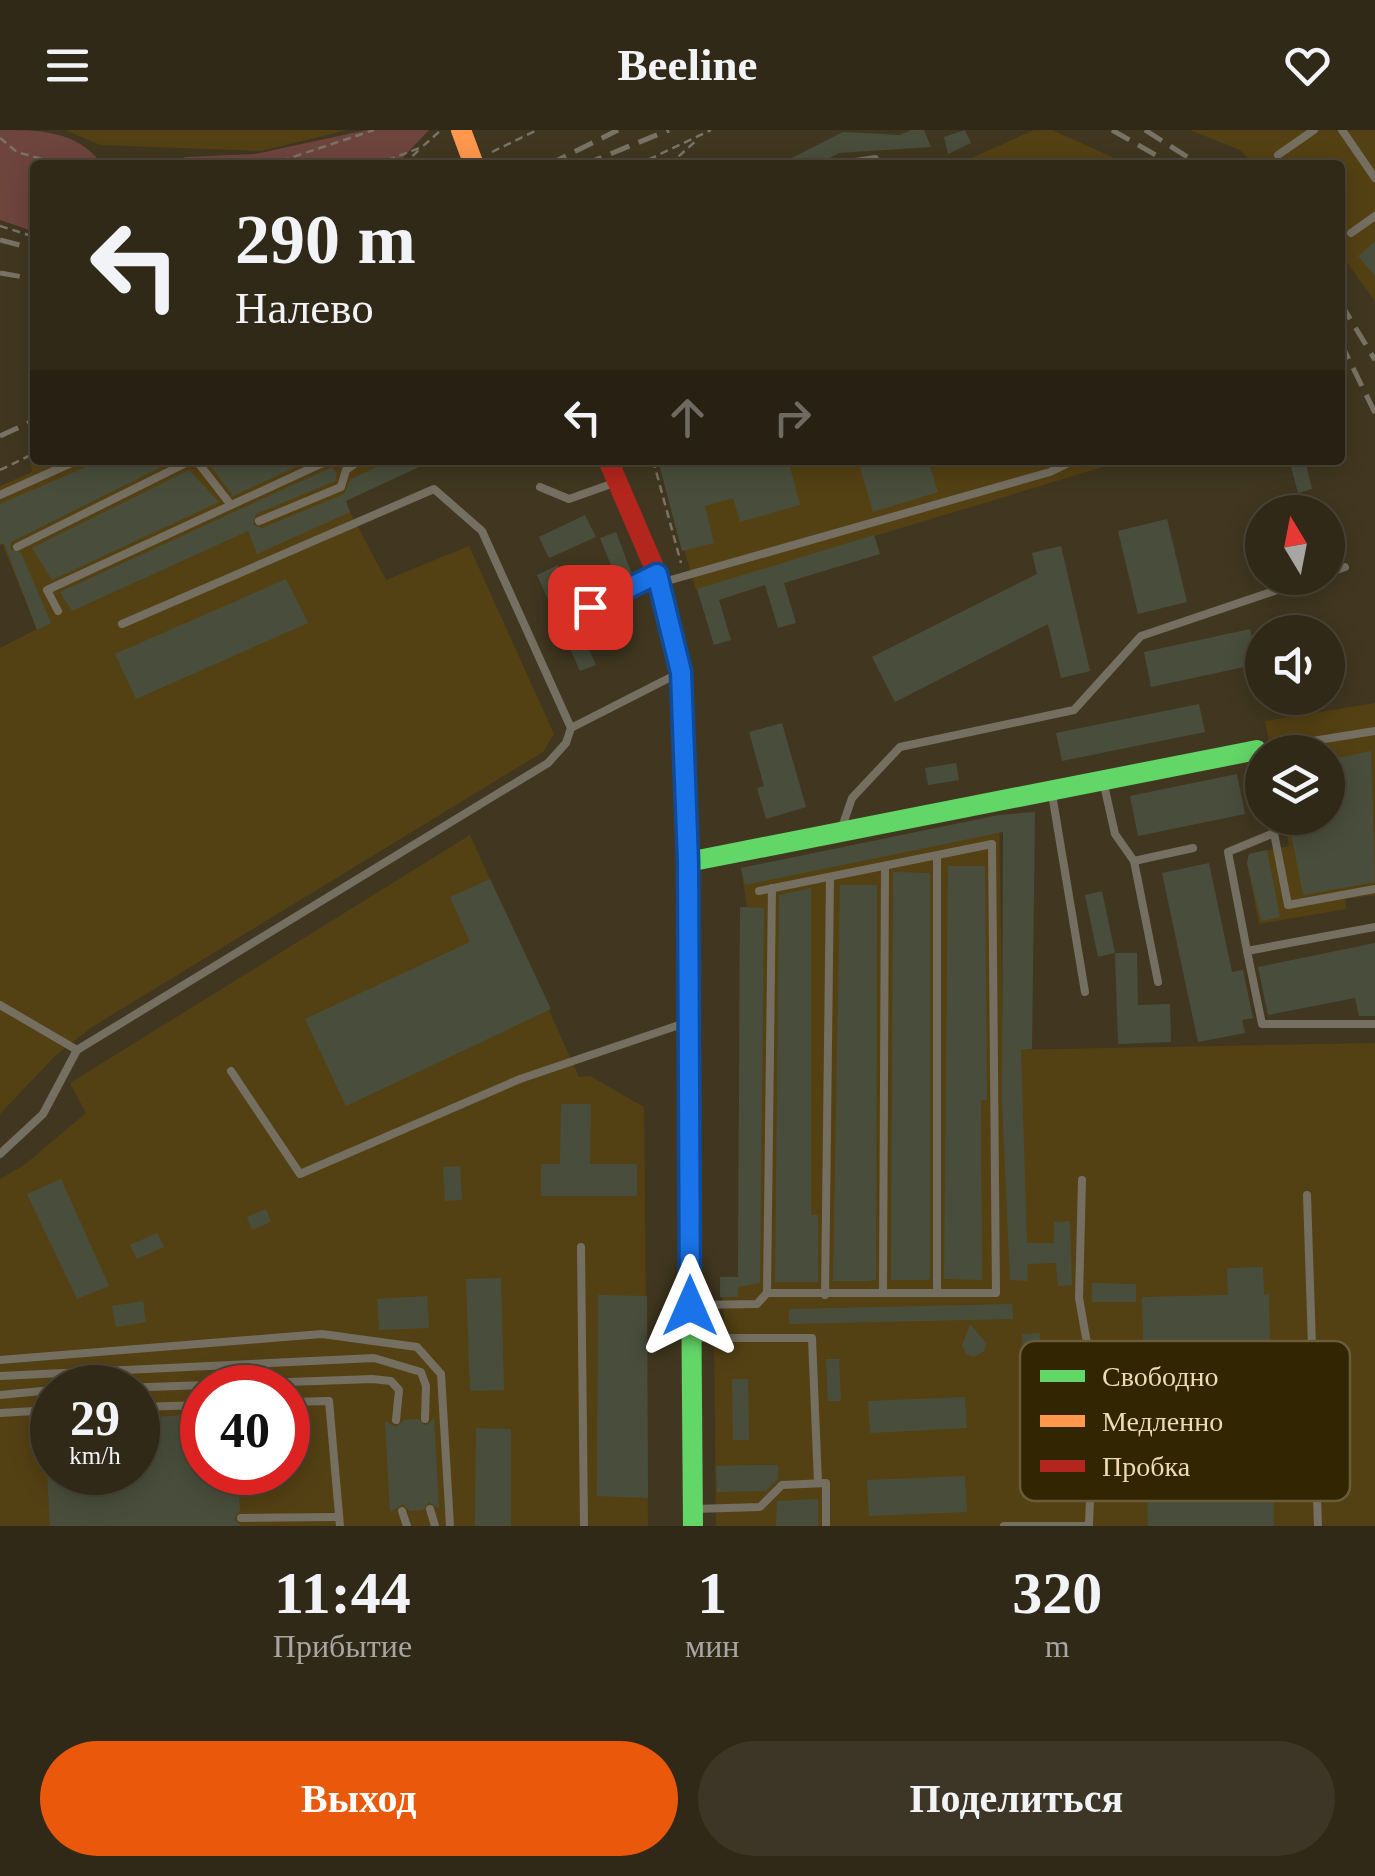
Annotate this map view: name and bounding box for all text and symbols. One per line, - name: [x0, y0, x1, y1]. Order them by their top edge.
- icon: menu: [40, 38, 95, 93]
- icon: heart: [1280, 38, 1335, 93]
- text: Beeline: [618, 40, 757, 90]
- icon: left: [70, 200, 200, 330]
- text: 290 m: [235, 201, 416, 278]
- text: Налево: [235, 283, 374, 333]
- icon: left: [555, 390, 610, 445]
- icon: ahead: [660, 390, 715, 445]
- icon: right: [765, 390, 820, 445]
- north arrow: [1245, 495, 1345, 595]
- map controls: [1245, 495, 1345, 835]
- pin: [548, 565, 633, 650]
- icon: arrive: [563, 580, 618, 635]
- button: sound: [1245, 615, 1345, 715]
- button: layers: [1245, 735, 1345, 835]
- position arrow: [638, 1254, 742, 1358]
- legend: [1020, 1341, 1350, 1501]
- text: Свободно: [1102, 1361, 1218, 1392]
- speed limit sign: 40: [180, 1365, 310, 1495]
- text: 29: [70, 1390, 120, 1446]
- text: Медленно: [1102, 1406, 1223, 1437]
- text: km/h: [69, 1442, 121, 1469]
- text: Пробка: [1102, 1451, 1191, 1482]
- text: 11:44: [274, 1560, 411, 1626]
- text: 1: [697, 1560, 727, 1626]
- text: 320: [1012, 1560, 1102, 1626]
- text: Прибытие: [273, 1628, 412, 1664]
- text: мин: [685, 1628, 739, 1664]
- text: m: [1045, 1628, 1070, 1664]
- button: Выход: [40, 1741, 678, 1856]
- button: Поделиться: [698, 1741, 1335, 1856]

